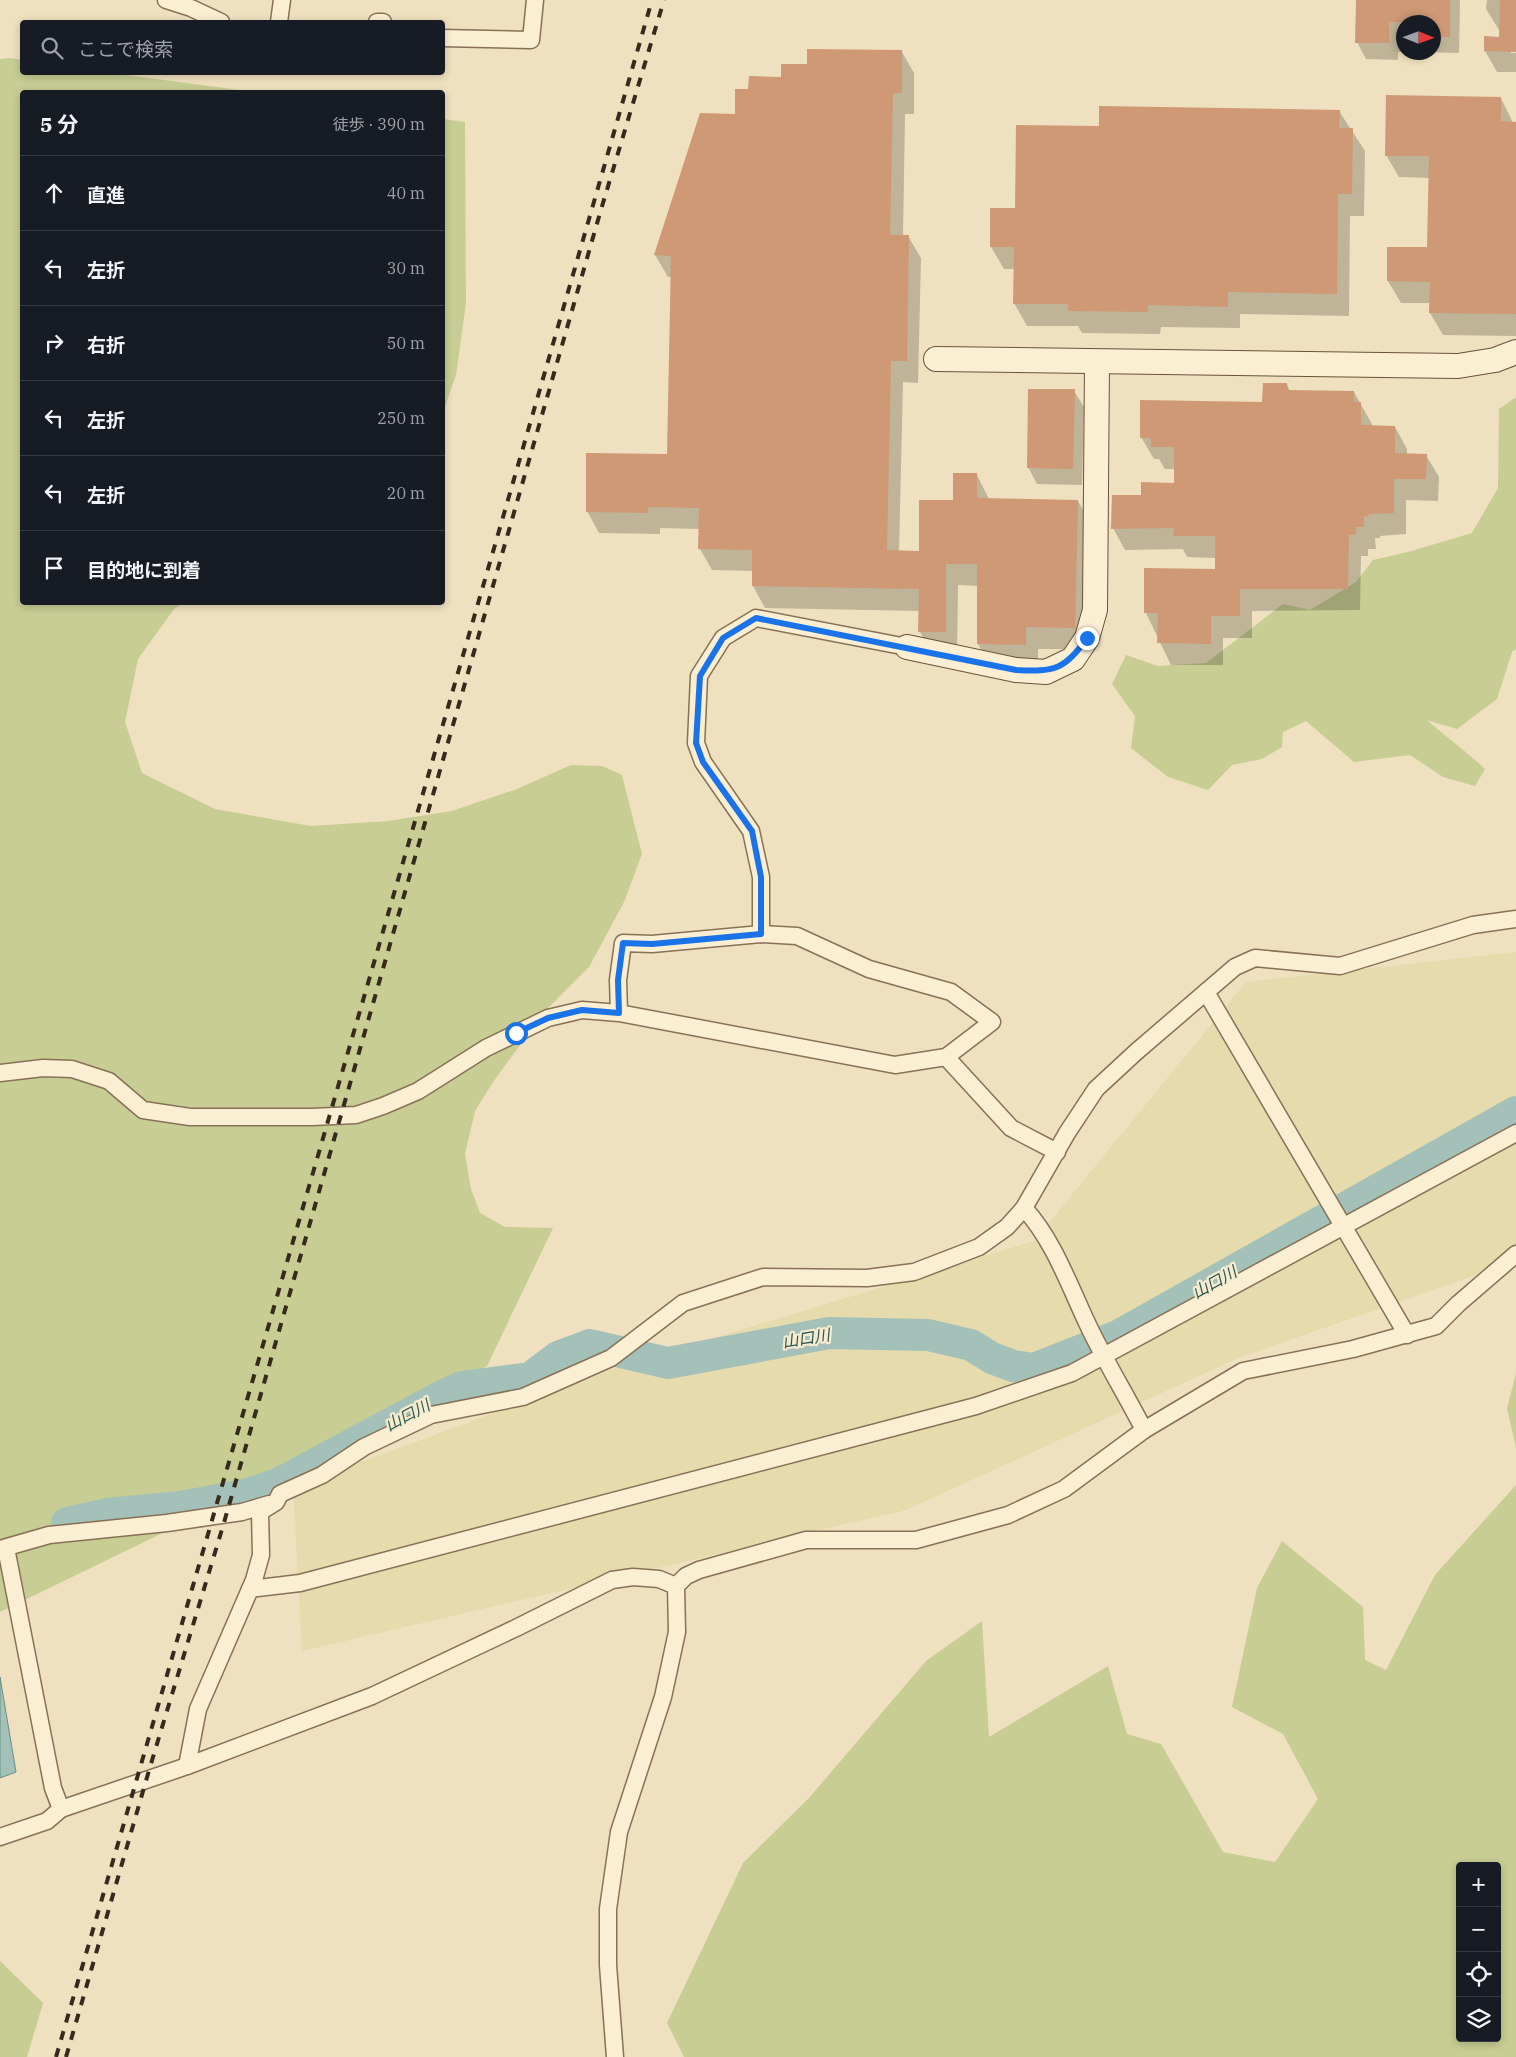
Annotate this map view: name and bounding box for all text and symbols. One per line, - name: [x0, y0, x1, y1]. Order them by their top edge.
- north arrow: [1396, 15, 1441, 60]
- search box: [20, 20, 445, 75]
- icon: search: [38, 34, 66, 62]
- text: ここで検索: [78, 37, 173, 61]
- text: 5 分: [40, 110, 78, 138]
- text: 徒歩 · 390 m: [333, 114, 425, 134]
- icon: ahead: [40, 179, 68, 207]
- text: 直進: [87, 183, 125, 207]
- text: 40 m: [387, 183, 425, 203]
- icon: left: [40, 254, 68, 282]
- text: 左折: [87, 258, 125, 282]
- text: 30 m: [387, 258, 425, 278]
- icon: right: [40, 329, 68, 357]
- text: 右折: [87, 333, 125, 357]
- text: 50 m: [387, 333, 425, 353]
- icon: left: [40, 404, 68, 432]
- text: 左折: [87, 408, 125, 432]
- text: 250 m: [377, 408, 425, 428]
- icon: left: [40, 479, 68, 507]
- text: 左折: [87, 483, 125, 507]
- text: 20 m: [387, 483, 425, 503]
- icon: arrive: [40, 554, 68, 582]
- text: 目的地に到着: [87, 558, 201, 582]
- route end: [1076, 627, 1099, 650]
- route start: [505, 1022, 528, 1045]
- water label: 山口川: [1188, 1261, 1242, 1302]
- water label: 山口川: [781, 1324, 833, 1352]
- water label: 山口川: [381, 1394, 435, 1435]
- map controls: [1456, 1862, 1501, 2042]
- button: +: [1456, 1862, 1501, 1907]
- button: −: [1456, 1907, 1501, 1952]
- button: locate: [1456, 1952, 1501, 1997]
- button: layers: [1456, 1997, 1501, 2042]

